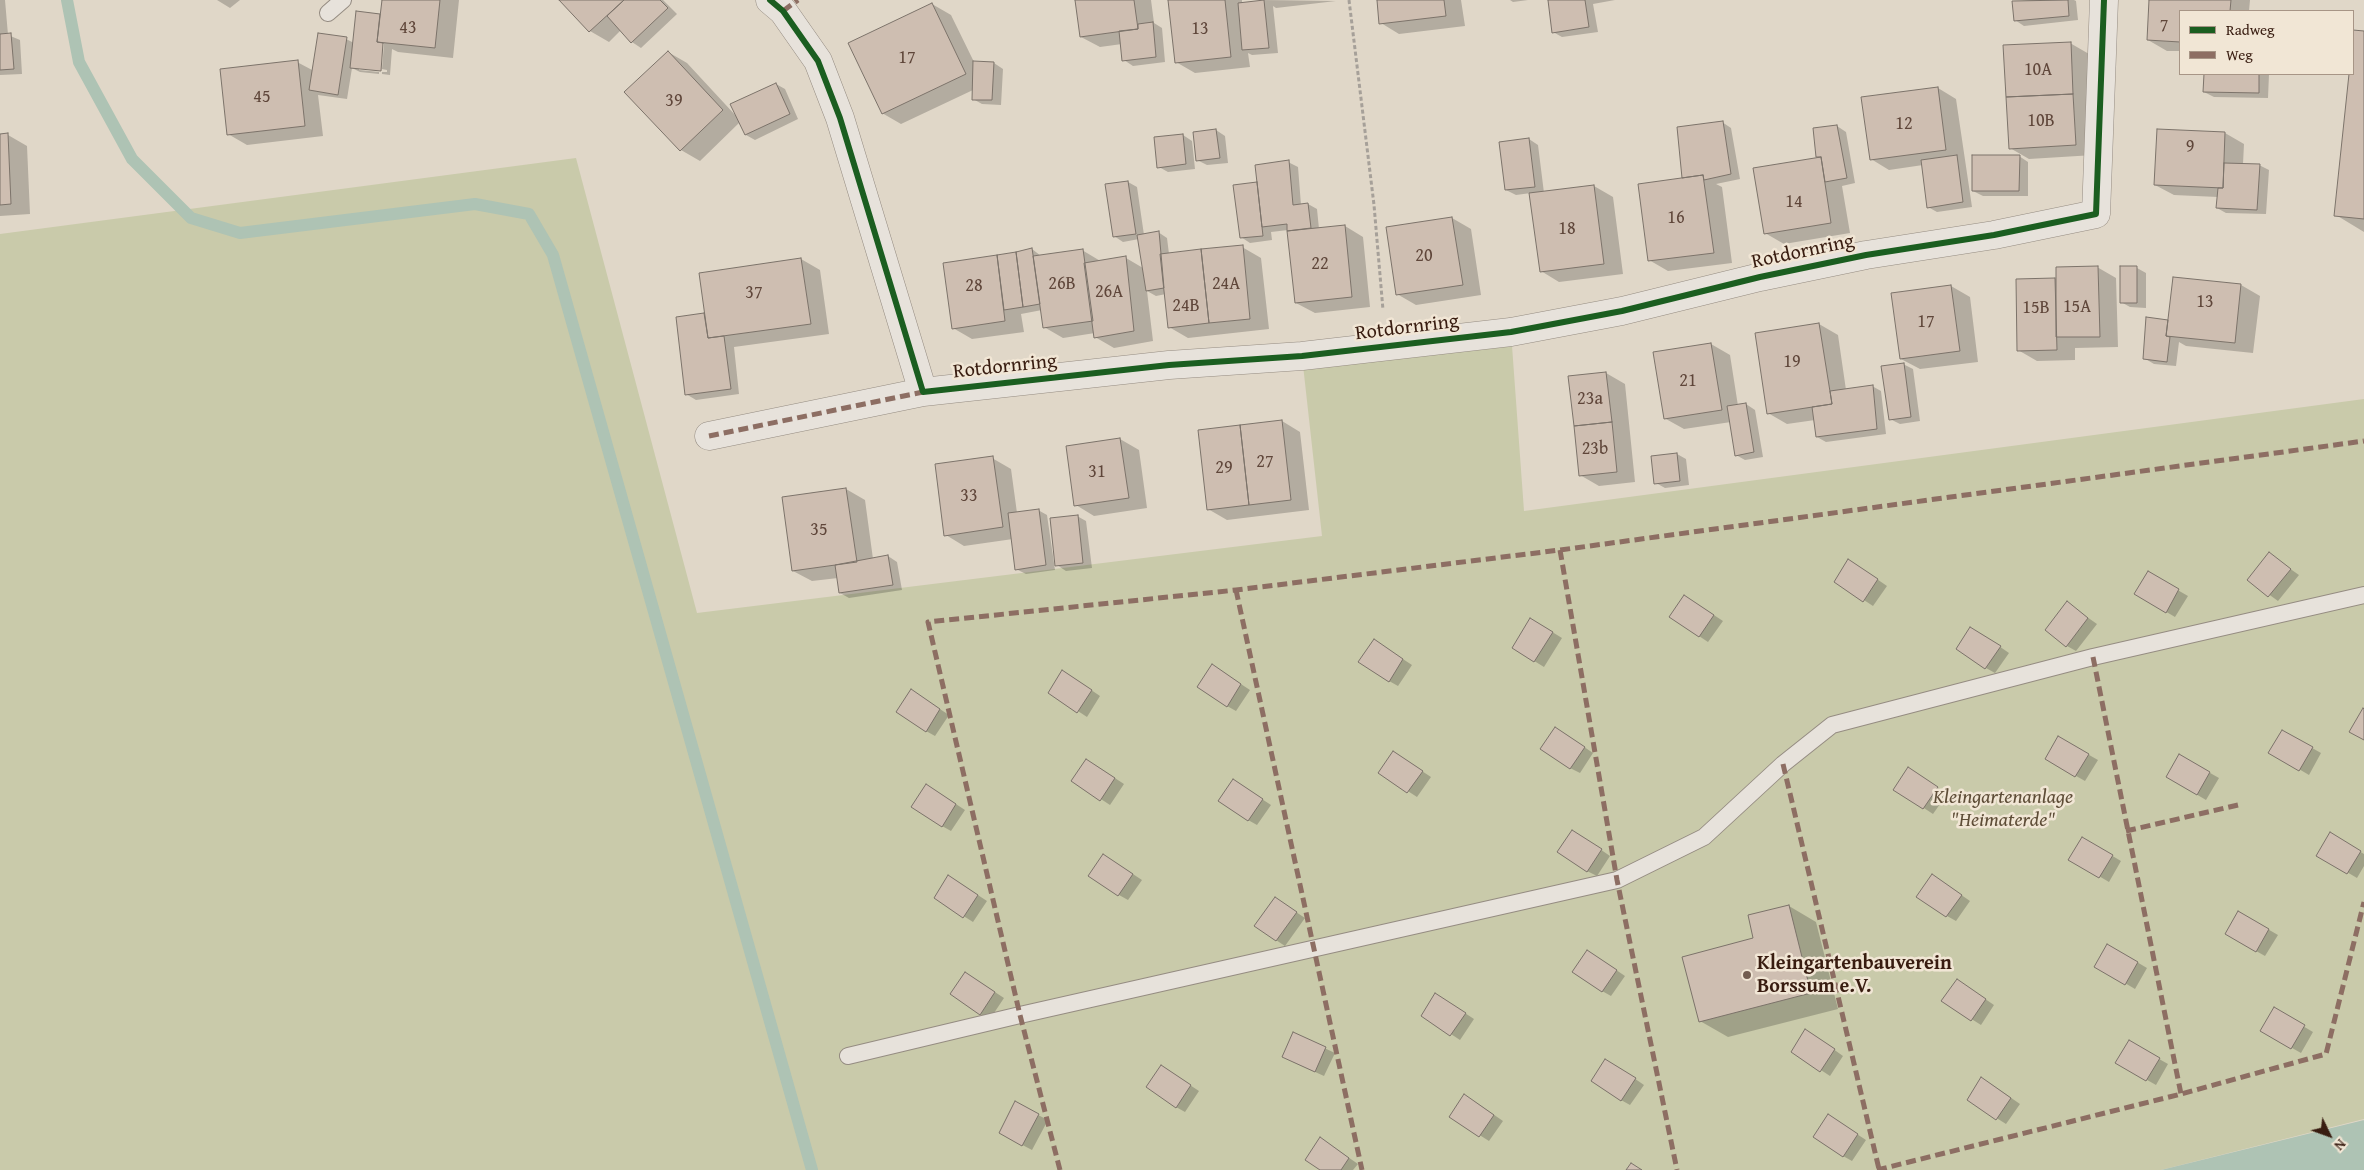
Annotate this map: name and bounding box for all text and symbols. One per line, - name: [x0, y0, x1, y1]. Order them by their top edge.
- legend: [2179, 10, 2354, 75]
- house number: 7: [2160, 15, 2168, 37]
- house number: 43: [399, 17, 417, 39]
- house number: 13: [1191, 18, 1209, 40]
- text: Radweg: [2226, 19, 2275, 40]
- text: Weg: [2226, 44, 2253, 65]
- house number: 17: [898, 47, 916, 69]
- house number: 10A: [2024, 59, 2052, 81]
- house number: 45: [253, 86, 271, 108]
- house number: 39: [665, 90, 683, 112]
- house number: 10B: [2027, 110, 2055, 132]
- house number: 12: [1895, 113, 1913, 135]
- house number: 9: [2186, 136, 2194, 158]
- house number: 14: [1785, 191, 1803, 213]
- house number: 16: [1667, 207, 1685, 229]
- house number: 18: [1558, 218, 1576, 240]
- street label: Rotdornring: [1750, 229, 1856, 275]
- house number: 20: [1415, 245, 1433, 267]
- house number: 22: [1311, 253, 1329, 275]
- house number: 26B: [1048, 273, 1076, 295]
- house number: 24A: [1212, 273, 1240, 295]
- house number: 28: [965, 275, 983, 297]
- house number: 26A: [1095, 281, 1123, 303]
- house number: 37: [745, 282, 763, 304]
- house number: 13: [2196, 291, 2214, 313]
- house number: 24B: [1172, 295, 1200, 317]
- house number: 15A: [2063, 296, 2091, 318]
- house number: 15B: [2022, 297, 2050, 319]
- street label: Rotdornring: [1354, 310, 1460, 346]
- house number: 17: [1917, 311, 1935, 333]
- street label: Rotdornring: [952, 350, 1058, 384]
- house number: 19: [1783, 351, 1801, 373]
- house number: 21: [1679, 370, 1697, 392]
- house number: 23a: [1577, 388, 1603, 410]
- house number: 23b: [1582, 438, 1608, 460]
- house number: 27: [1256, 451, 1274, 473]
- house number: 29: [1215, 457, 1233, 479]
- house number: 31: [1088, 461, 1106, 483]
- house number: 33: [960, 485, 978, 507]
- house number: 35: [810, 519, 828, 541]
- park label: Kleingartenanlage "Heimaterde": [1933, 786, 2073, 833]
- place label: Kleingartenbauverein Borssum e.V.: [1757, 952, 1952, 999]
- marker: Kleingartenbauverein Borssum e.V.: [1741, 969, 1753, 981]
- north arrow: [2304, 1110, 2354, 1160]
- text: N: [2330, 1135, 2351, 1155]

